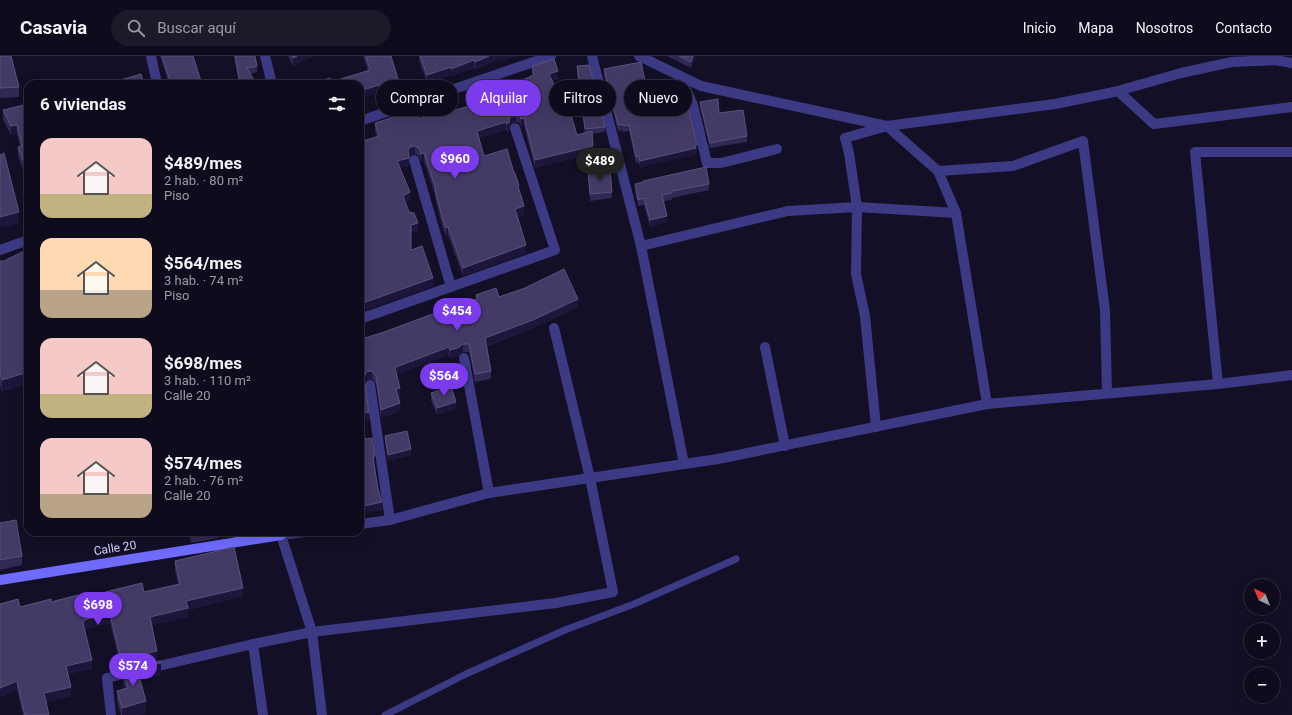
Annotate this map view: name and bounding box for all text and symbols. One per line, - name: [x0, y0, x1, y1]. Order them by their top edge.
- search box: [111, 10, 391, 46]
- text: Casavia: [20, 16, 87, 39]
- icon: search: [125, 17, 147, 39]
- text: Buscar aquí: [157, 19, 236, 37]
- text: Inicio: [1023, 20, 1056, 36]
- text: Mapa: [1078, 20, 1114, 36]
- text: Nosotros: [1136, 20, 1193, 36]
- text: Contacto: [1215, 20, 1272, 36]
- chip: Comprar: [376, 80, 458, 116]
- chip: Alquilar: [466, 80, 541, 116]
- chip: Filtros: [549, 80, 616, 116]
- chip: Nuevo: [624, 80, 692, 116]
- icon: filters: [326, 93, 348, 115]
- text: 6 viviendas: [40, 94, 126, 114]
- pin: $960: [431, 146, 479, 180]
- pin: $489: [576, 148, 624, 182]
- text: $960: [440, 151, 470, 166]
- text: $489/mes: [164, 153, 242, 173]
- text: $489: [585, 153, 615, 168]
- icon: home: [72, 154, 120, 202]
- text: 2 hab. · 80 m²: [164, 173, 243, 188]
- text: Piso: [164, 188, 190, 203]
- text: $564/mes: [164, 253, 242, 273]
- icon: home: [72, 254, 120, 302]
- text: 3 hab. · 74 m²: [164, 273, 243, 288]
- text: Piso: [164, 288, 190, 303]
- pin: $454: [433, 298, 481, 332]
- text: $454: [442, 303, 472, 318]
- text: $698/mes: [164, 353, 242, 373]
- icon: home: [72, 354, 120, 402]
- pin: $564: [420, 363, 468, 397]
- text: $564: [429, 368, 459, 383]
- text: 3 hab. · 110 m²: [164, 373, 251, 388]
- text: Calle 20: [164, 388, 211, 403]
- text: $574/mes: [164, 453, 242, 473]
- icon: home: [72, 454, 120, 502]
- text: 2 hab. · 76 m²: [164, 473, 243, 488]
- text: Calle 20: [164, 488, 211, 503]
- street label: Calle 20: [93, 538, 138, 558]
- north arrow: [1244, 579, 1280, 615]
- map controls: [1244, 579, 1280, 703]
- pin: $698: [74, 592, 122, 626]
- text: $698: [83, 597, 113, 612]
- button: +: [1244, 623, 1280, 659]
- pin: $574: [109, 653, 157, 687]
- text: $574: [118, 658, 148, 673]
- button: −: [1244, 667, 1280, 703]

